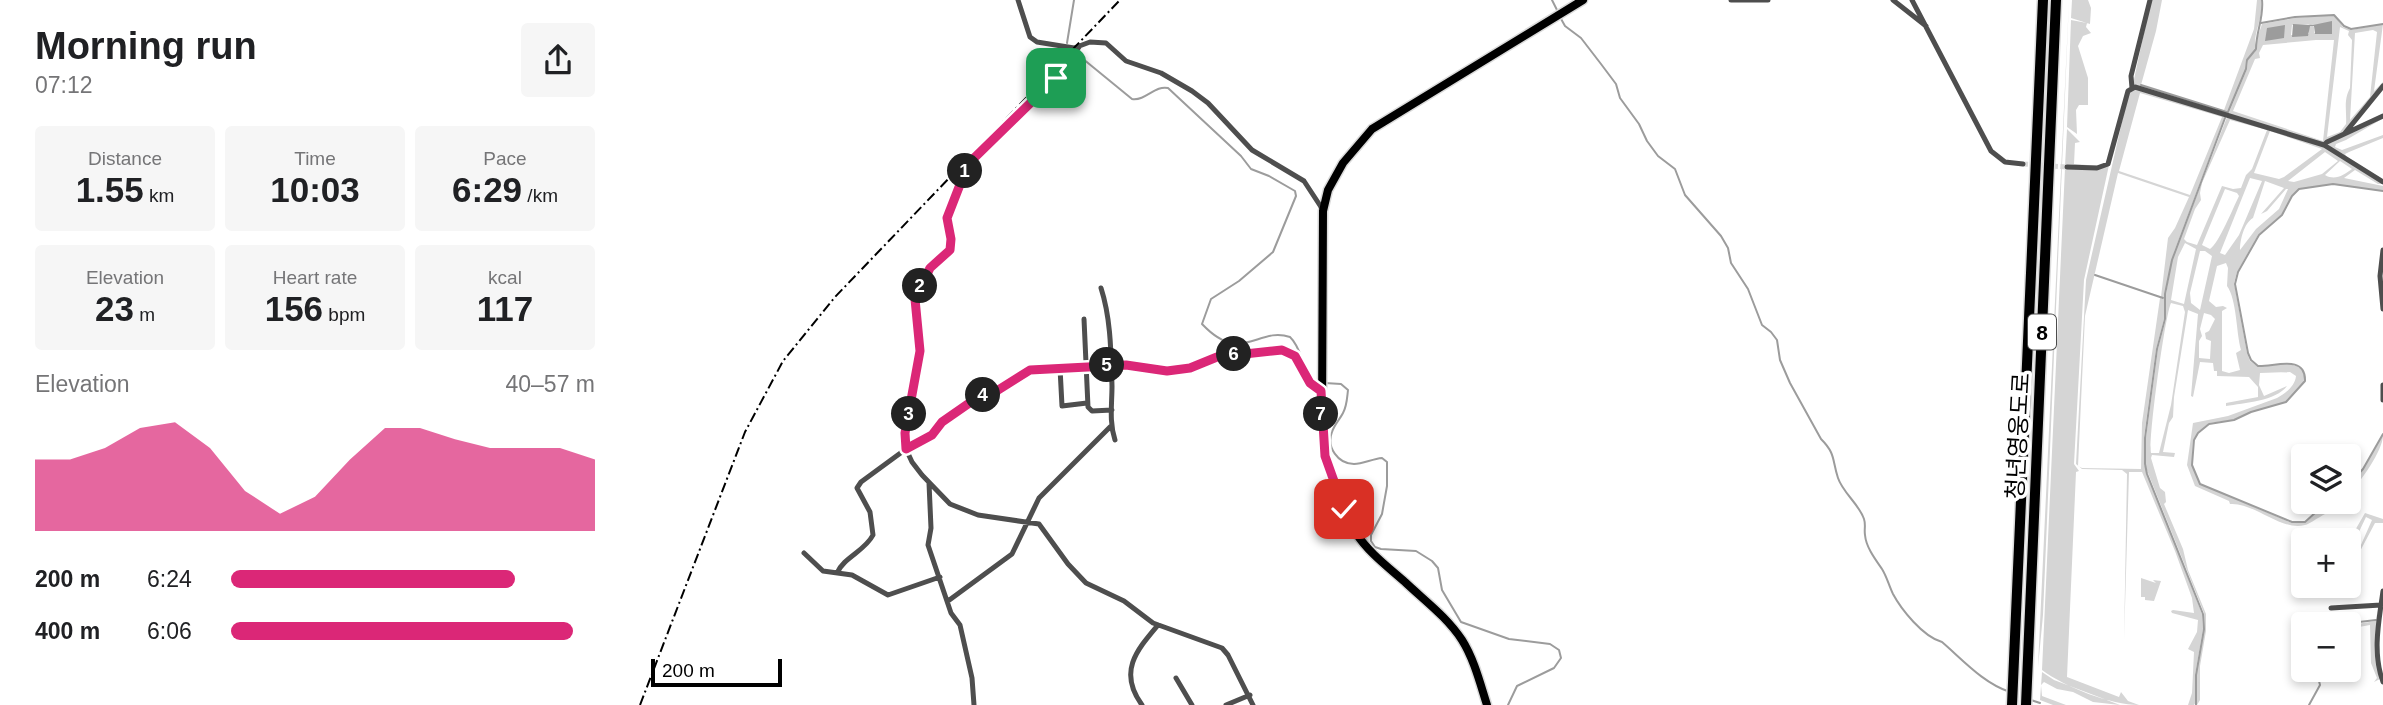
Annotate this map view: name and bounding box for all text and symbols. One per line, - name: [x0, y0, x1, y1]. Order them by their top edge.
- button: share: [521, 23, 595, 97]
- text: Morning run: [35, 25, 257, 67]
- pin: [1026, 48, 1086, 108]
- icon: arrive: [1037, 59, 1075, 97]
- text: 07:12: [35, 72, 93, 98]
- text: Distance: [88, 148, 162, 169]
- text: Time: [294, 148, 336, 169]
- text: Pace: [483, 148, 527, 169]
- pin: 1: [948, 154, 982, 188]
- text: 1: [959, 160, 970, 181]
- text: 1.55: [76, 170, 144, 209]
- text: 10:03: [270, 170, 360, 209]
- text: 6:29: [452, 170, 522, 209]
- text: km: [144, 185, 174, 206]
- text: /km: [522, 185, 558, 206]
- text: Elevation: [86, 267, 164, 288]
- text: Heart rate: [273, 267, 357, 288]
- text: kcal: [488, 267, 522, 288]
- pin: 2: [902, 268, 938, 304]
- text: 2: [914, 275, 925, 296]
- text: 23: [95, 289, 134, 328]
- text: 156: [265, 289, 323, 328]
- text: 117: [477, 289, 533, 328]
- text: m: [134, 304, 155, 325]
- text: bpm: [323, 304, 365, 325]
- road number: 8: [2028, 314, 2056, 350]
- pin: 6: [1216, 336, 1252, 372]
- text: 6: [1228, 343, 1239, 364]
- pin: 5: [1090, 348, 1124, 382]
- text: 5: [1101, 354, 1112, 375]
- text: Elevation: [35, 371, 130, 397]
- text: 40–57 m: [505, 371, 595, 397]
- street label: 청년영웅도로: [2002, 372, 2034, 500]
- pin: 4: [966, 378, 1000, 412]
- text: 4: [977, 384, 988, 405]
- pin: 3: [892, 396, 926, 432]
- pin: 7: [1304, 396, 1338, 432]
- text: 3: [903, 403, 914, 424]
- text: 7: [1315, 403, 1326, 424]
- map controls: [2291, 444, 2361, 682]
- button: layers: [2291, 444, 2361, 514]
- pin: [1314, 479, 1374, 539]
- icon: check: [1325, 490, 1363, 528]
- button: +: [2291, 528, 2361, 598]
- text: 200 m: [35, 566, 100, 592]
- text: 6:24: [147, 566, 192, 592]
- button: −: [2291, 612, 2361, 682]
- text: 400 m: [35, 618, 100, 644]
- text: 6:06: [147, 618, 192, 644]
- scale bar: [651, 656, 782, 688]
- text: 200 m: [662, 660, 715, 681]

